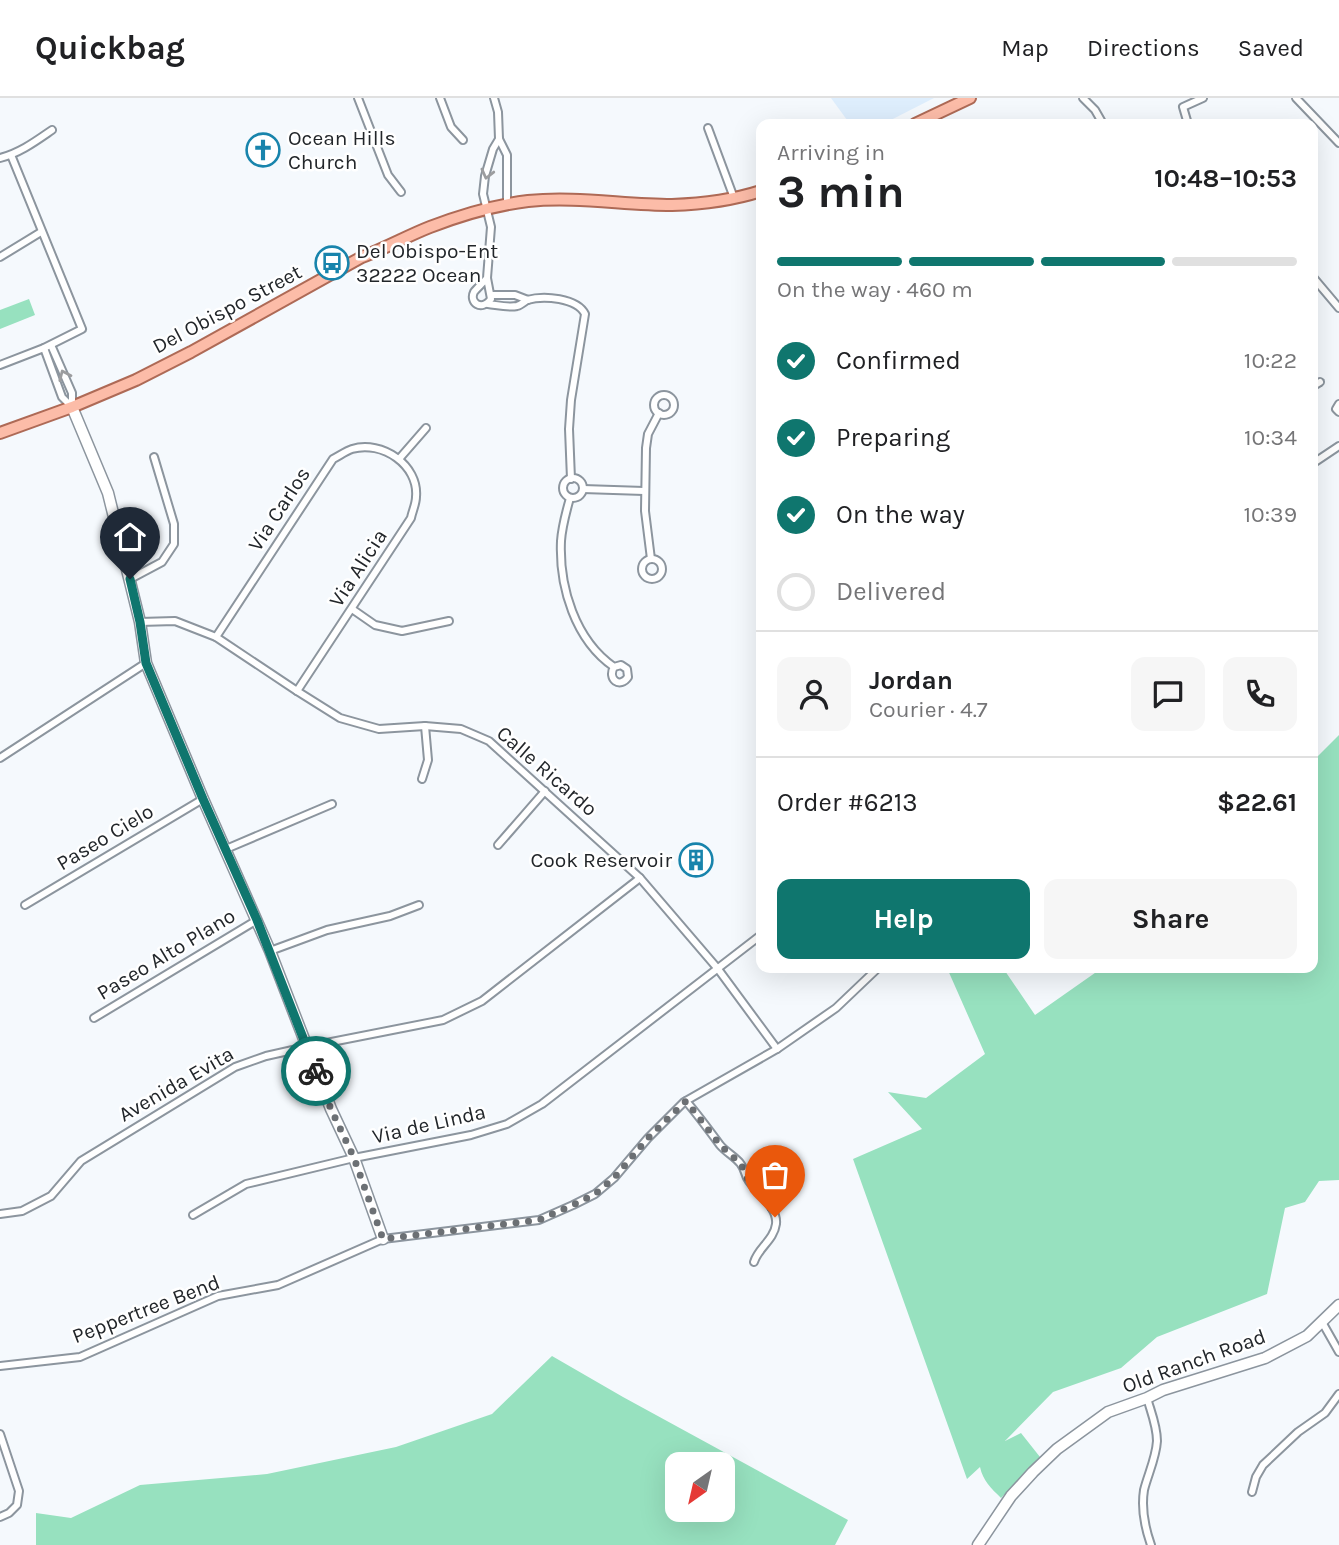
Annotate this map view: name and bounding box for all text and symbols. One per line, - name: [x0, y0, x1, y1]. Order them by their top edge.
- text: Quickbag: [35, 29, 185, 67]
- text: Map: [1001, 34, 1049, 62]
- text: Directions: [1087, 34, 1200, 62]
- text: Saved: [1238, 34, 1304, 62]
- place label: Ocean Hills Church: [288, 126, 396, 174]
- church icon: Ocean Hills Church: [244, 131, 282, 169]
- text: Arriving in: [777, 139, 885, 166]
- text: 10:48–10:53: [1154, 163, 1297, 194]
- text: 3 min: [777, 165, 905, 219]
- one-way arrow: [481, 168, 495, 180]
- place label: Del Obispo-Ent 32222 Ocean: [356, 239, 498, 287]
- bus stop icon: Del Obispo-Ent 32222 Ocean: [313, 244, 351, 282]
- street label: Del Obispo Street: [148, 260, 306, 358]
- text: On the way · 460 m: [777, 276, 973, 303]
- icon: check: [777, 342, 815, 380]
- text: Confirmed: [836, 345, 961, 376]
- text: 10:22: [1244, 347, 1297, 374]
- one-way arrow: [58, 370, 72, 382]
- icon: check: [777, 419, 815, 457]
- text: Preparing: [836, 422, 950, 453]
- text: 10:34: [1244, 424, 1297, 451]
- street label: Via Carlos: [243, 463, 315, 555]
- icon: check: [777, 496, 815, 534]
- text: On the way: [836, 499, 965, 530]
- text: 10:39: [1244, 501, 1297, 528]
- pin: [100, 507, 160, 579]
- icon: home: [111, 518, 149, 556]
- street label: Via Alicia: [324, 525, 392, 611]
- text: Delivered: [836, 576, 946, 607]
- button: person: [777, 657, 851, 731]
- button: chat: [1131, 657, 1205, 731]
- button: phone: [1223, 657, 1297, 731]
- text: Jordan: [869, 665, 953, 696]
- text: Courier · 4.7: [869, 696, 988, 723]
- street label: Calle Ricardo: [492, 721, 602, 821]
- text: Order #6213: [777, 787, 918, 818]
- text: $22.61: [1217, 787, 1297, 818]
- street label: Paseo Cielo: [52, 799, 158, 875]
- building icon: Cook Reservoir: [677, 841, 715, 879]
- place label: Cook Reservoir: [530, 848, 672, 872]
- button: Help: [777, 879, 1030, 959]
- button: Share: [1044, 879, 1297, 959]
- street label: Paseo Alto Plano: [93, 903, 239, 1005]
- courier: [281, 1036, 351, 1106]
- street label: Avenida Evita: [114, 1041, 238, 1127]
- icon: bike: [297, 1052, 335, 1090]
- street label: Via de Linda: [370, 1099, 488, 1149]
- pin: [745, 1145, 805, 1217]
- icon: bag: [756, 1156, 794, 1194]
- street label: Peppertree Bend: [69, 1270, 223, 1348]
- street label: Old Ranch Road: [1119, 1324, 1269, 1398]
- north arrow: [665, 1452, 735, 1522]
- map controls: [665, 1452, 735, 1522]

